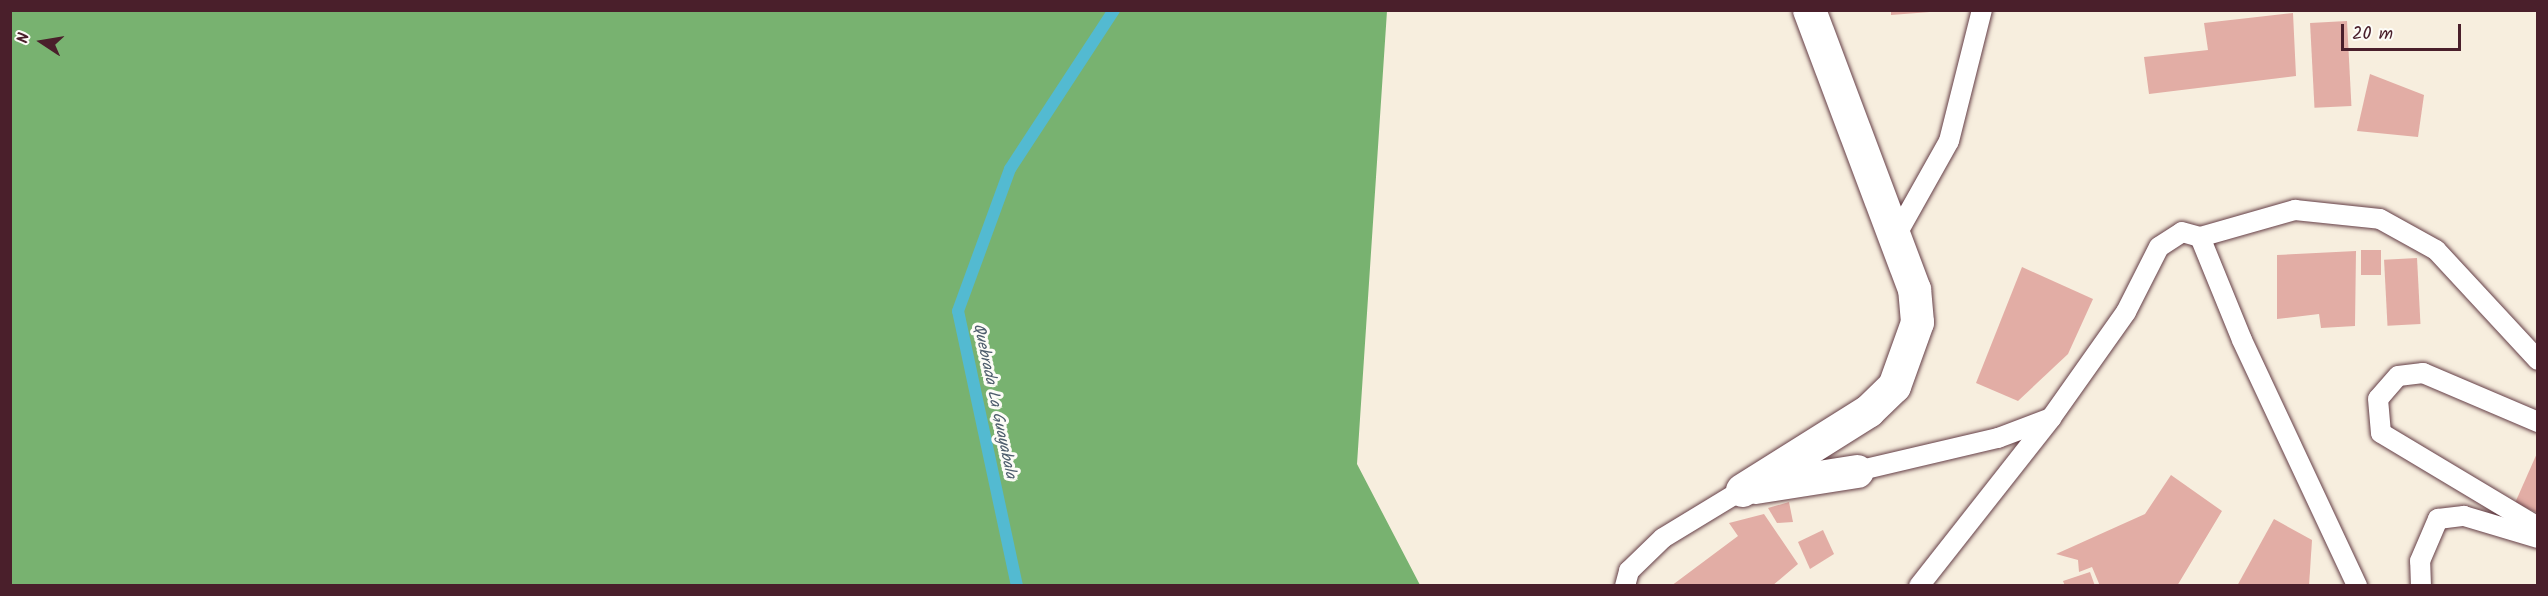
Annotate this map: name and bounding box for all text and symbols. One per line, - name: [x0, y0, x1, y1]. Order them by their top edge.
- north arrow: [12, 12, 72, 72]
- scale bar: [2344, 12, 2464, 50]
- text: 20 m: [2352, 20, 2393, 49]
- text: N: [11, 31, 37, 46]
- water label: Quebrada La Guayabala: [968, 322, 1020, 480]

